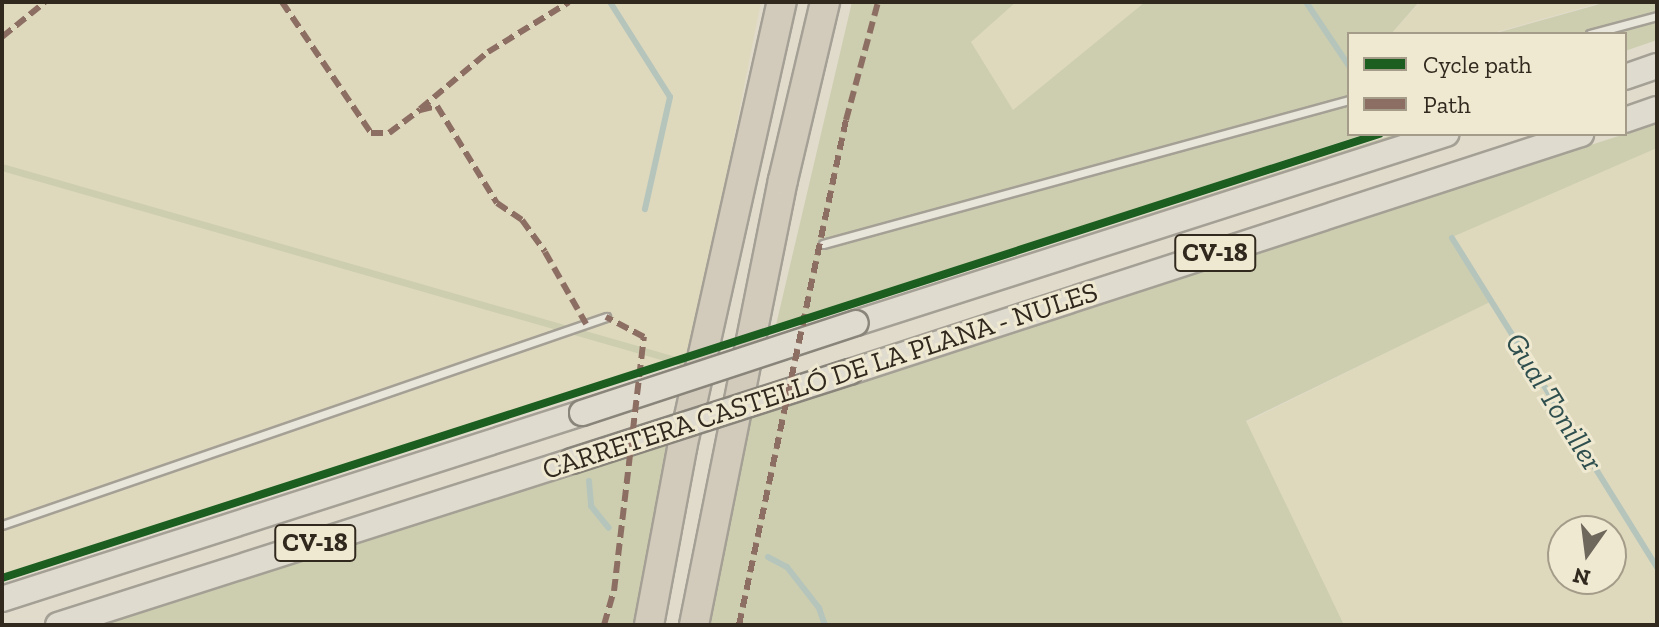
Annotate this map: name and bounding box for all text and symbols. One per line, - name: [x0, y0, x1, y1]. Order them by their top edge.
- legend: [1347, 32, 1627, 136]
- text: Cycle path: [1423, 50, 1532, 79]
- text: Path: [1423, 90, 1471, 119]
- road number: CV-18: [1173, 231, 1257, 275]
- street label: CARRETERA CASTELLÓ DE LA PLANA - NULES: [537, 275, 1103, 487]
- water label: Gual Toniller: [1497, 326, 1611, 478]
- north arrow: [1547, 515, 1627, 595]
- road number: CV-18: [273, 521, 357, 565]
- text: N: [1570, 562, 1593, 592]

